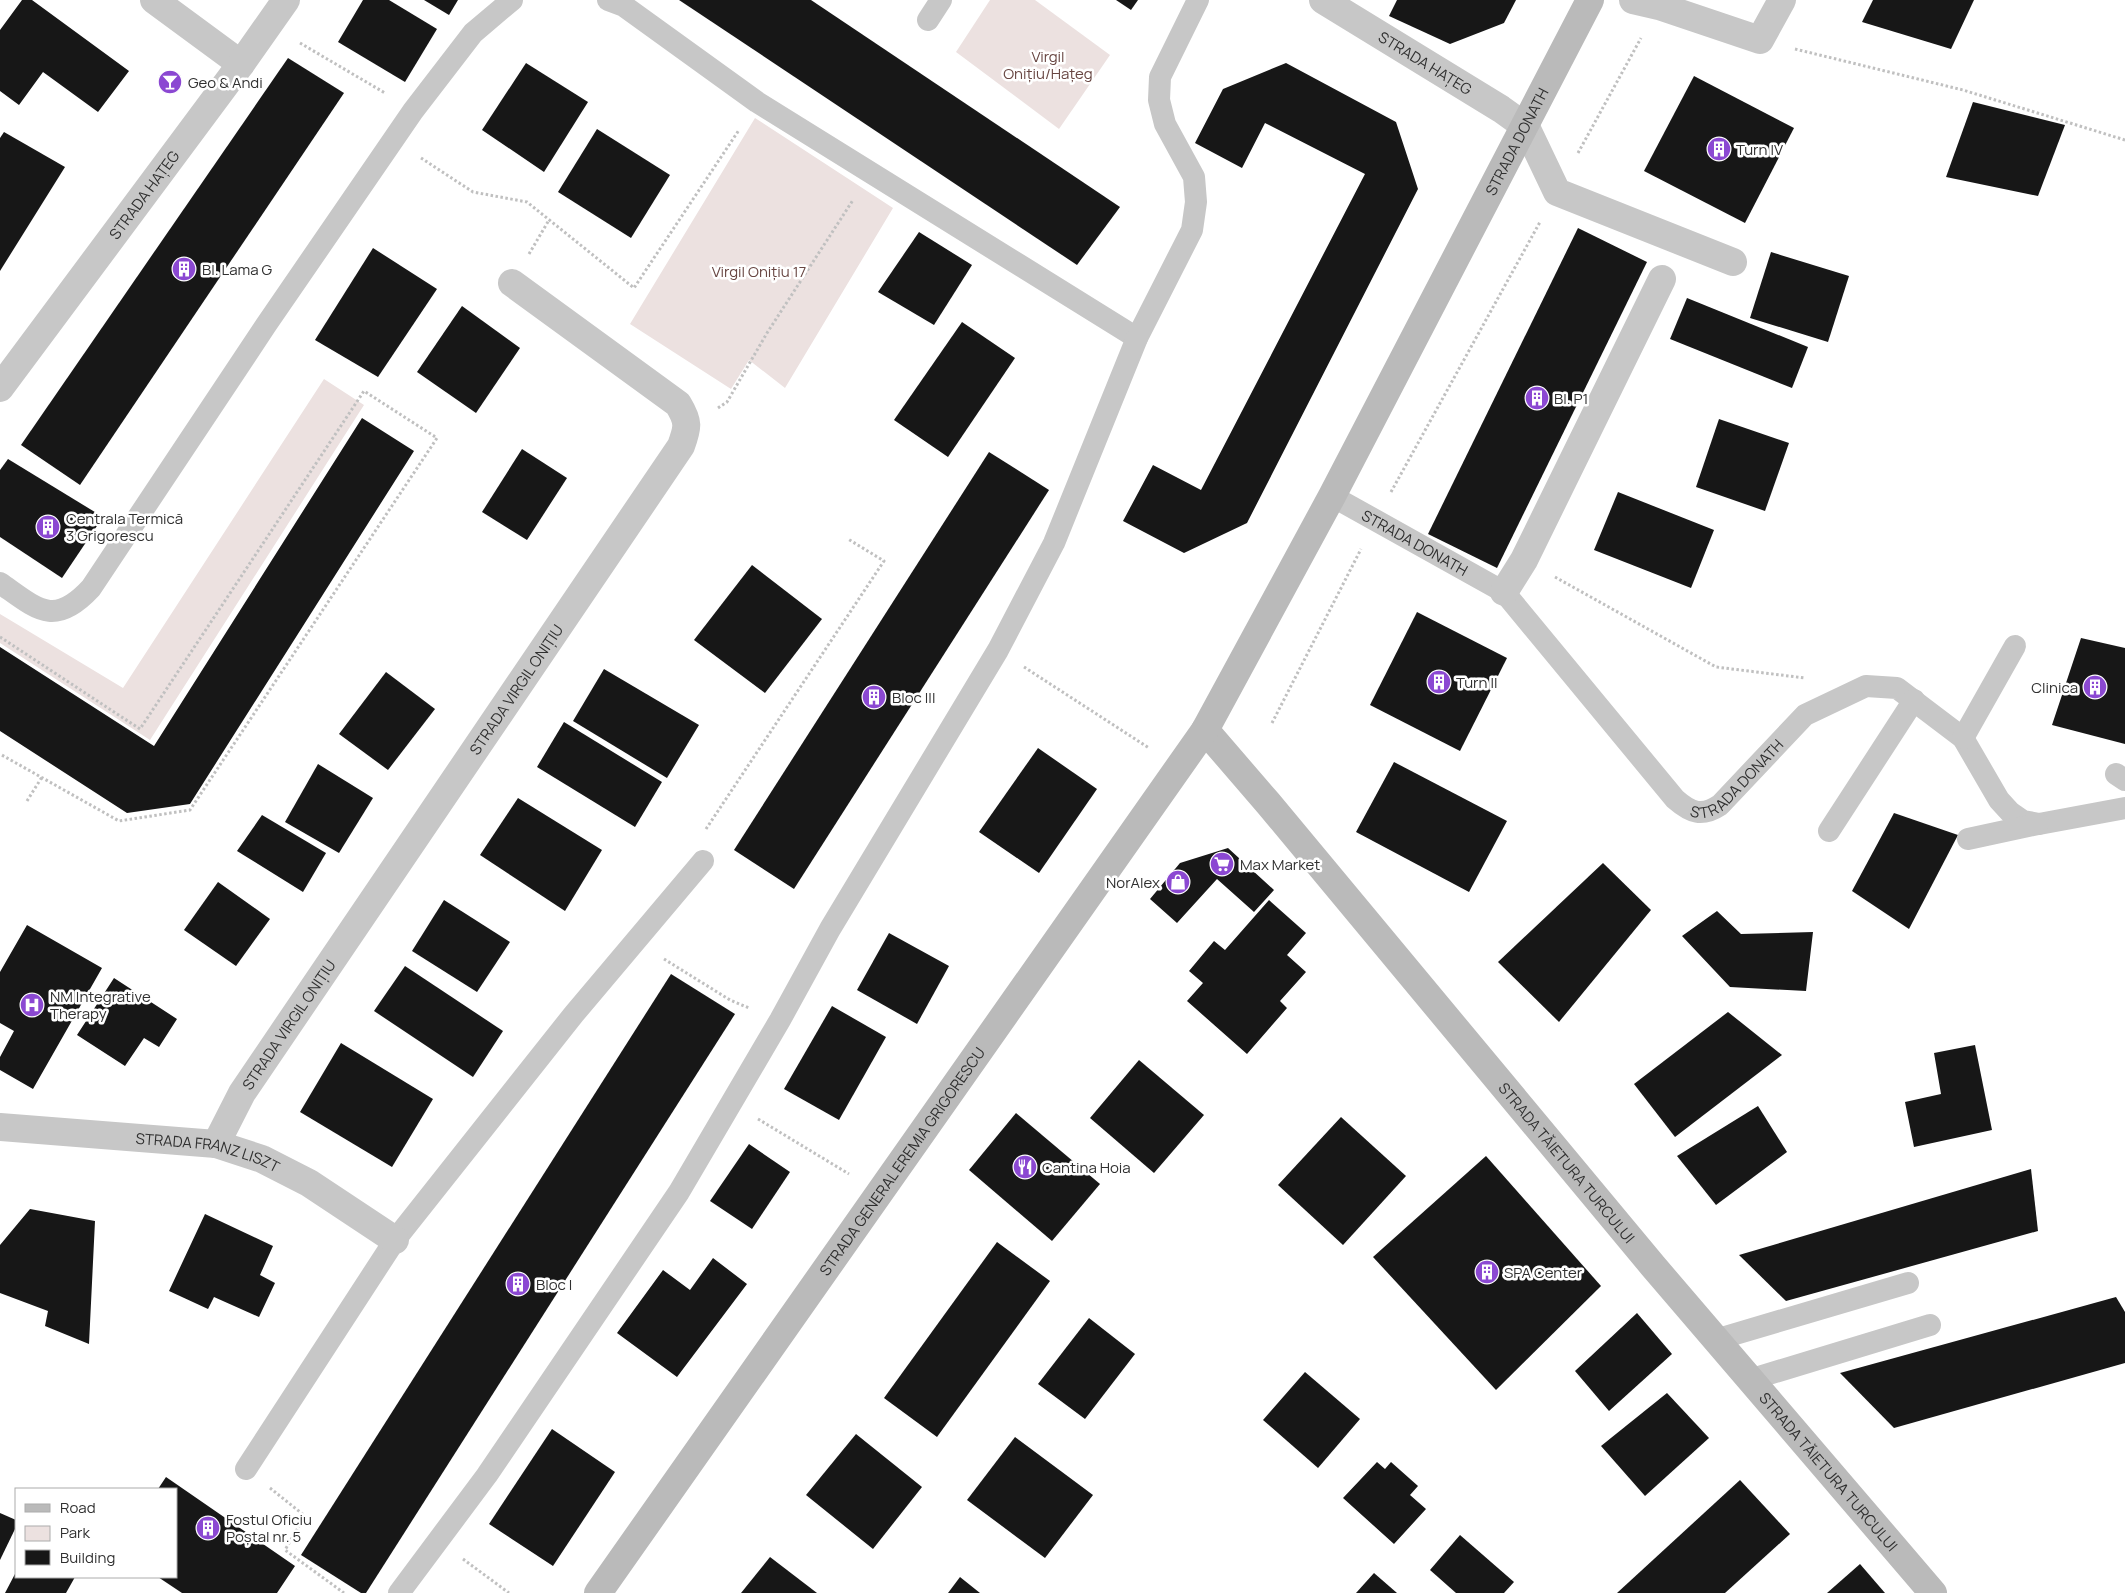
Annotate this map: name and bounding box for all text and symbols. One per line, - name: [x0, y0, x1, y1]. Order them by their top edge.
- street label: STRADA HAȚEG: [1375, 26, 1476, 100]
- park label: Virgil Onițiu/Hațeg: [1003, 46, 1093, 84]
- bar icon: Geo & Andi: [157, 69, 183, 95]
- place label: Geo & Andi: [188, 72, 263, 93]
- street label: STRADA DONATH: [1480, 84, 1553, 199]
- building icon: Turn IV: [1706, 136, 1732, 162]
- place label: Turn IV: [1736, 139, 1783, 160]
- street label: STRADA HAȚEG: [104, 145, 184, 243]
- building icon: Bl. Lama G: [171, 256, 197, 282]
- place label: Bl. Lama G: [202, 259, 273, 280]
- park label: Virgil Onițiu 17: [712, 261, 806, 282]
- building icon: Bl. P1: [1524, 385, 1550, 411]
- place label: Bl. P1: [1554, 388, 1588, 409]
- street label: STRADA DONATH: [1358, 504, 1472, 580]
- place label: Centrala Termică 3 Grigorescu: [66, 508, 183, 546]
- building icon: Centrala Termică 3 Grigorescu: [35, 514, 61, 540]
- street label: STRADA VIRGIL ONIȚIU: [464, 620, 568, 759]
- building icon: Turn II: [1426, 669, 1452, 695]
- place label: Turn II: [1456, 672, 1497, 693]
- building icon: Clinica: [2082, 674, 2108, 700]
- place label: Clinica: [2031, 677, 2078, 698]
- building icon: Bloc III: [861, 684, 887, 710]
- place label: Bloc III: [892, 687, 935, 708]
- street label: STRADA DONATH: [1688, 734, 1788, 823]
- supermarket icon: Max Market: [1209, 851, 1235, 877]
- place label: Max Market: [1240, 854, 1320, 875]
- shop icon: NorAlex: [1165, 869, 1191, 895]
- place label: NorAlex: [1106, 872, 1160, 893]
- street label: STRADA VIRGIL ONIȚIU: [237, 955, 340, 1094]
- place label: NM Integrative Therapy: [50, 986, 151, 1024]
- hospital icon: NM Integrative Therapy: [19, 992, 45, 1018]
- street label: STRADA GENERAL EREMIA GRIGORESCU: [814, 1043, 989, 1280]
- street label: STRADA TĂIETURA TURCULUI: [1494, 1078, 1640, 1247]
- street label: STRADA FRANZ LISZT: [135, 1127, 284, 1177]
- restaurant icon: Cantina Hoia: [1012, 1154, 1038, 1180]
- place label: Cantina Hoia: [1042, 1157, 1131, 1178]
- building icon: SPA Center: [1474, 1259, 1500, 1285]
- place label: SPA Center: [1504, 1262, 1583, 1283]
- building icon: Bloc I: [505, 1271, 531, 1297]
- place label: Bloc I: [536, 1274, 572, 1295]
- street label: STRADA TĂIETURA TURCULUI: [1755, 1387, 1903, 1555]
- legend: [15, 1488, 178, 1578]
- text: Road: [60, 1497, 96, 1518]
- place label: Fostul Oficiu Poștal nr. 5: [226, 1509, 312, 1547]
- building icon: Fostul Oficiu Poștal nr. 5: [195, 1515, 221, 1541]
- text: Park: [60, 1522, 90, 1543]
- text: Building: [60, 1547, 115, 1568]

